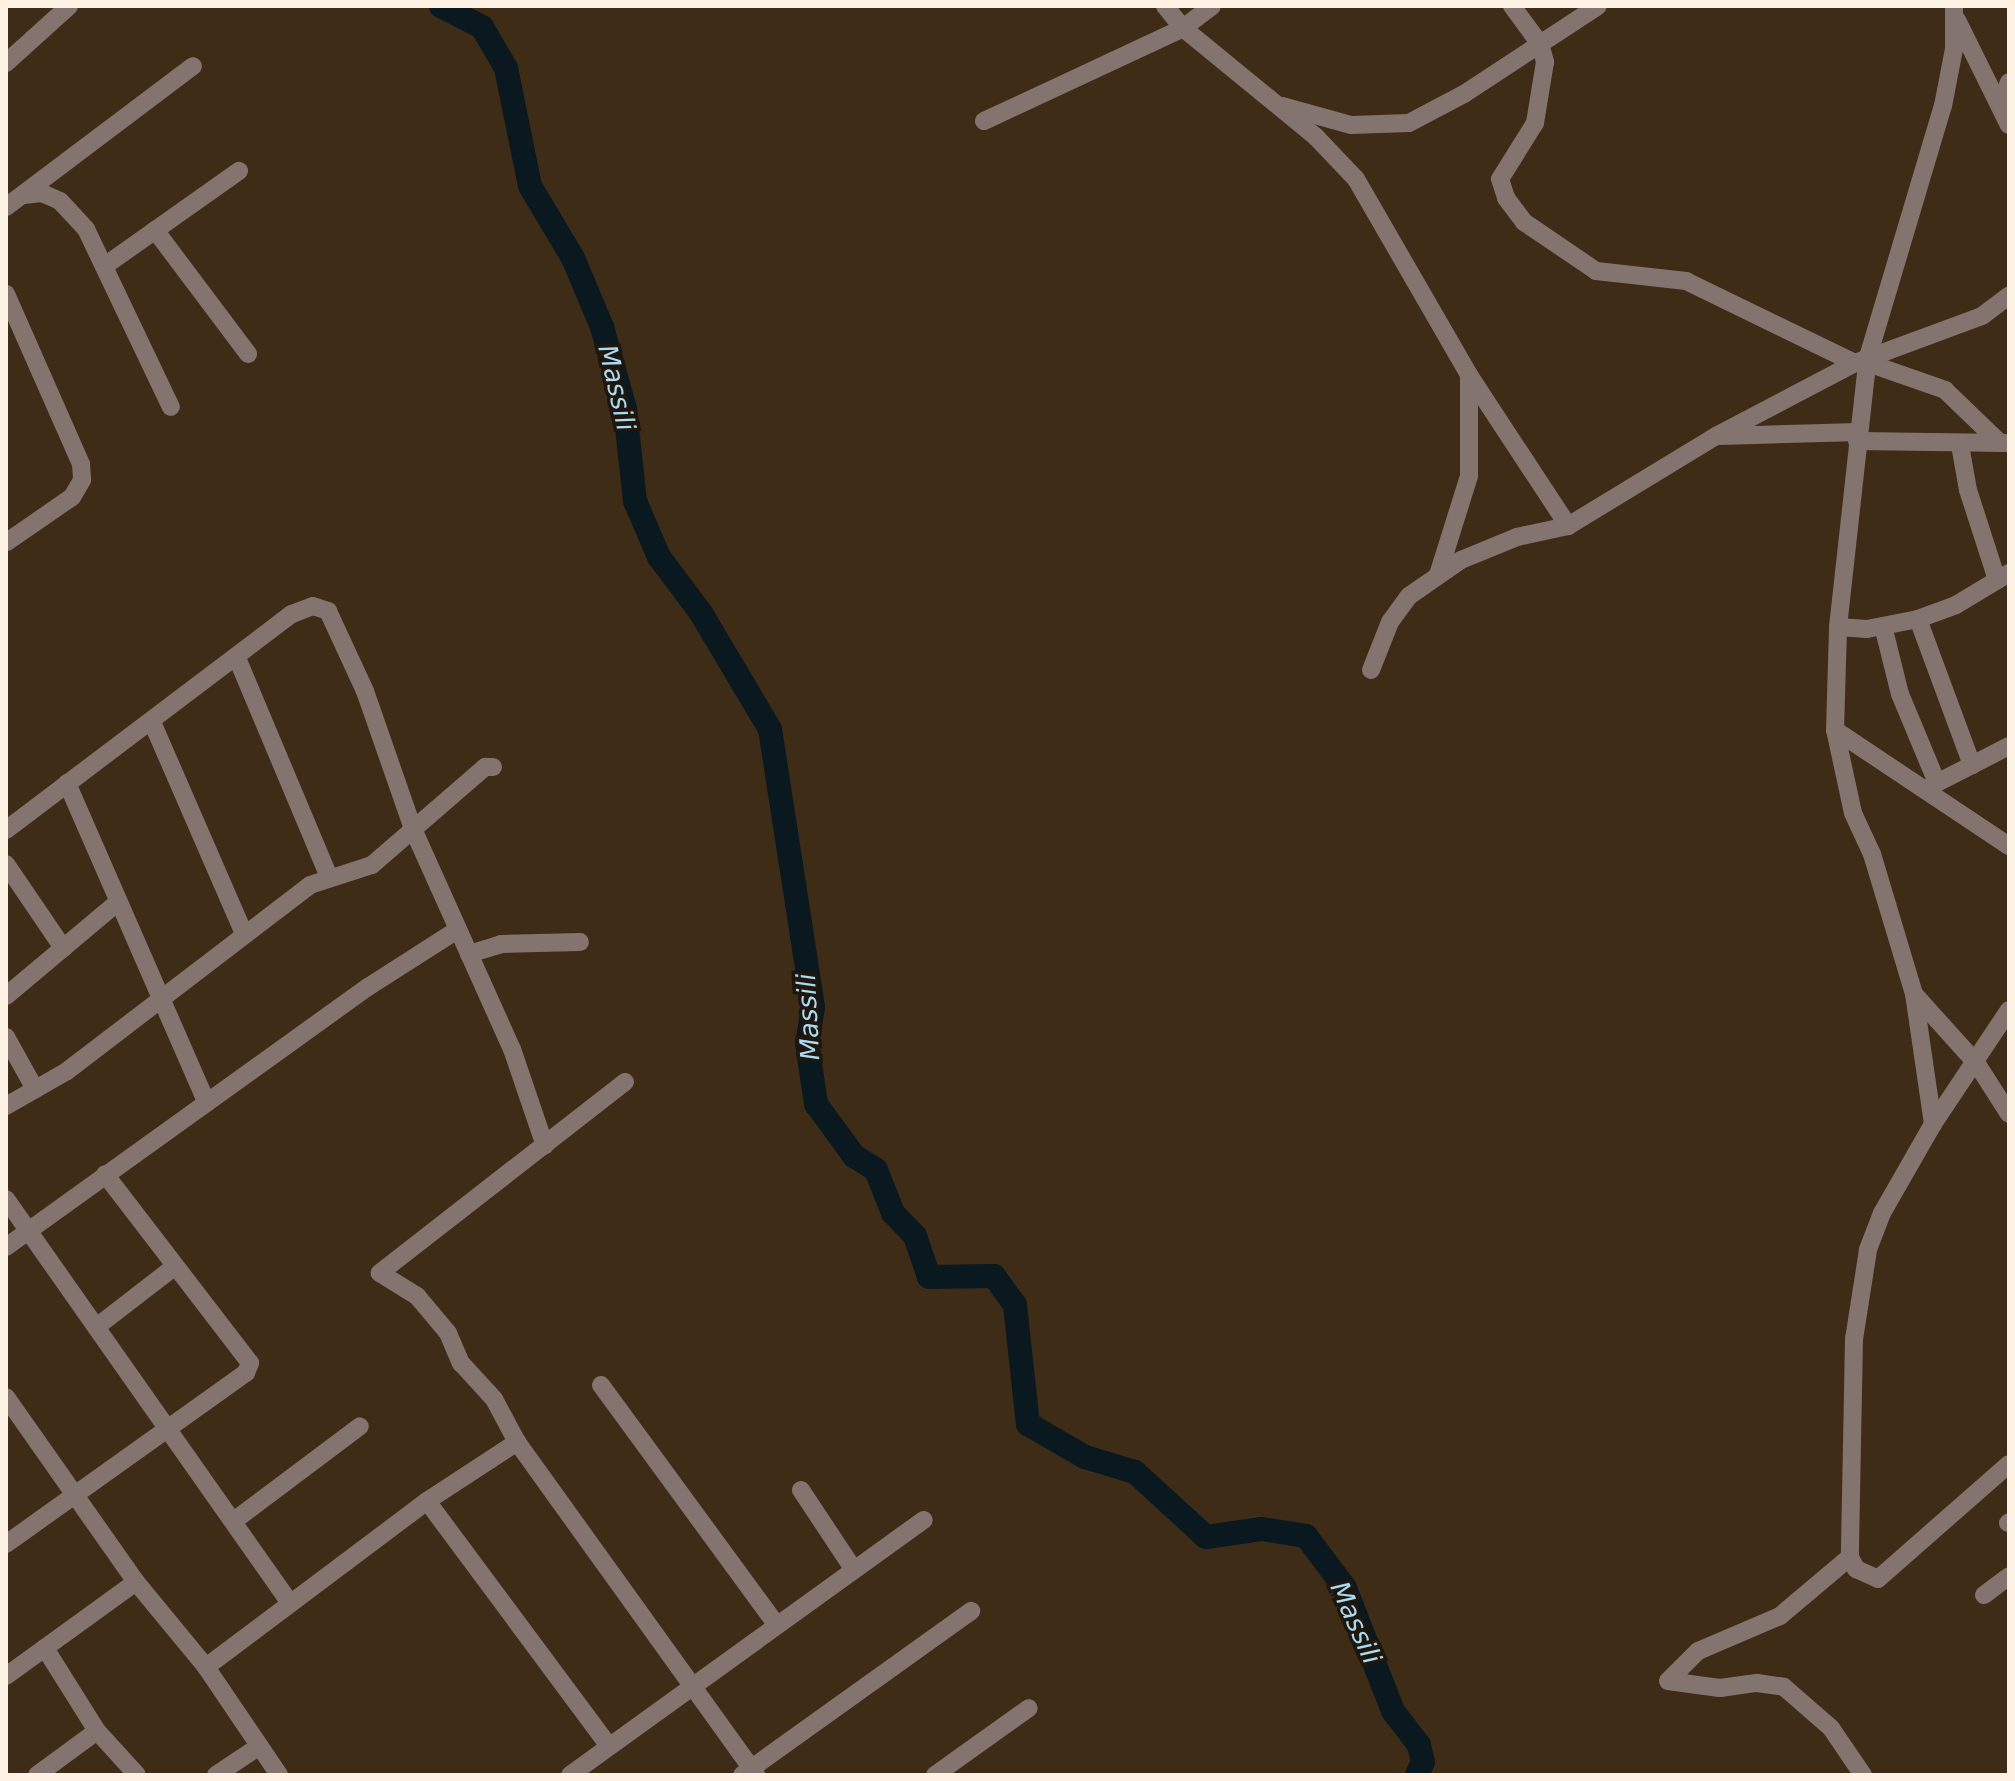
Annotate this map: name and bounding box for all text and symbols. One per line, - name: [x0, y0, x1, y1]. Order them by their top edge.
- water label: Massili: [591, 342, 641, 434]
- water label: Massili: [791, 973, 827, 1061]
- water label: Massili: [1323, 1577, 1387, 1669]

